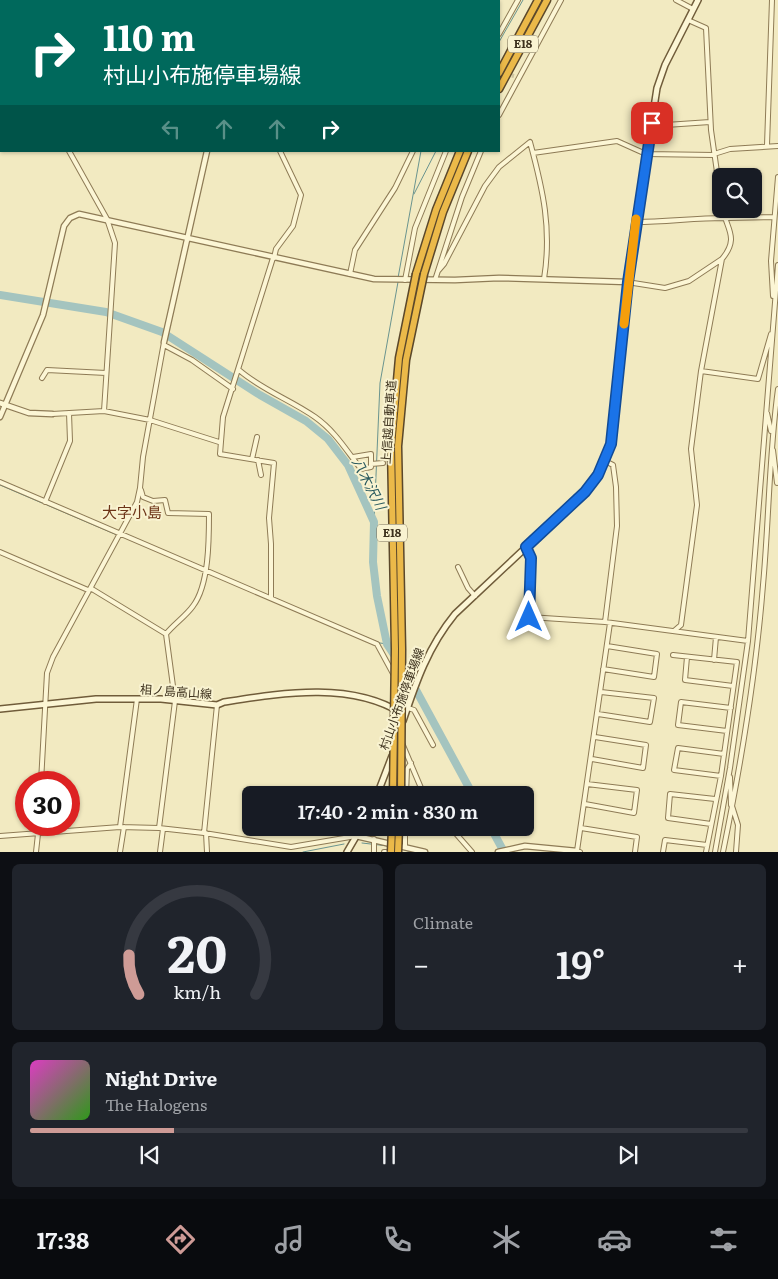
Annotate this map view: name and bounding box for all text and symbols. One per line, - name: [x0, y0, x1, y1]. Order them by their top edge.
- text: 110 m: [103, 10, 195, 62]
- icon: right: [20, 20, 85, 85]
- road number: E18: [508, 36, 538, 52]
- text: 村山小布施停車場線: [103, 57, 301, 90]
- pin: [631, 102, 673, 144]
- icon: arrive: [638, 109, 666, 137]
- icon: left: [157, 115, 185, 143]
- icon: ahead: [210, 115, 238, 143]
- icon: ahead: [263, 115, 291, 143]
- icon: right: [316, 115, 344, 143]
- map controls: [712, 168, 762, 218]
- button: search: [712, 168, 762, 218]
- street label: 上信越自動車道: [376, 379, 400, 464]
- water label: 八木沢川: [348, 454, 392, 515]
- district label: 大字小島: [102, 500, 162, 523]
- road number: E18: [377, 524, 407, 542]
- position arrow: [502, 590, 554, 642]
- street label: 村山小布施停車場線: [374, 645, 428, 752]
- street label: 相ノ島高山線: [140, 680, 213, 702]
- speed limit sign: 30: [15, 771, 80, 836]
- text: 17:40 · 2 min · 830 m: [298, 797, 478, 825]
- text: Climate: [413, 910, 473, 934]
- text: 20: [168, 912, 227, 989]
- text: 19°: [556, 934, 605, 991]
- text: −: [413, 942, 429, 984]
- text: +: [732, 942, 748, 984]
- text: km/h: [174, 978, 221, 1005]
- text: Night Drive: [105, 1064, 217, 1092]
- text: The Halogens: [105, 1092, 207, 1116]
- icon: previous: [136, 1141, 164, 1169]
- icon: pause: [375, 1141, 403, 1169]
- icon: next: [614, 1141, 642, 1169]
- icon: directions: [163, 1222, 198, 1257]
- icon: music: [272, 1222, 307, 1257]
- icon: phone: [380, 1222, 415, 1257]
- icon: climate: [489, 1222, 524, 1257]
- icon: car: [597, 1222, 632, 1257]
- icon: filters: [706, 1222, 741, 1257]
- text: 17:38: [37, 1223, 89, 1256]

